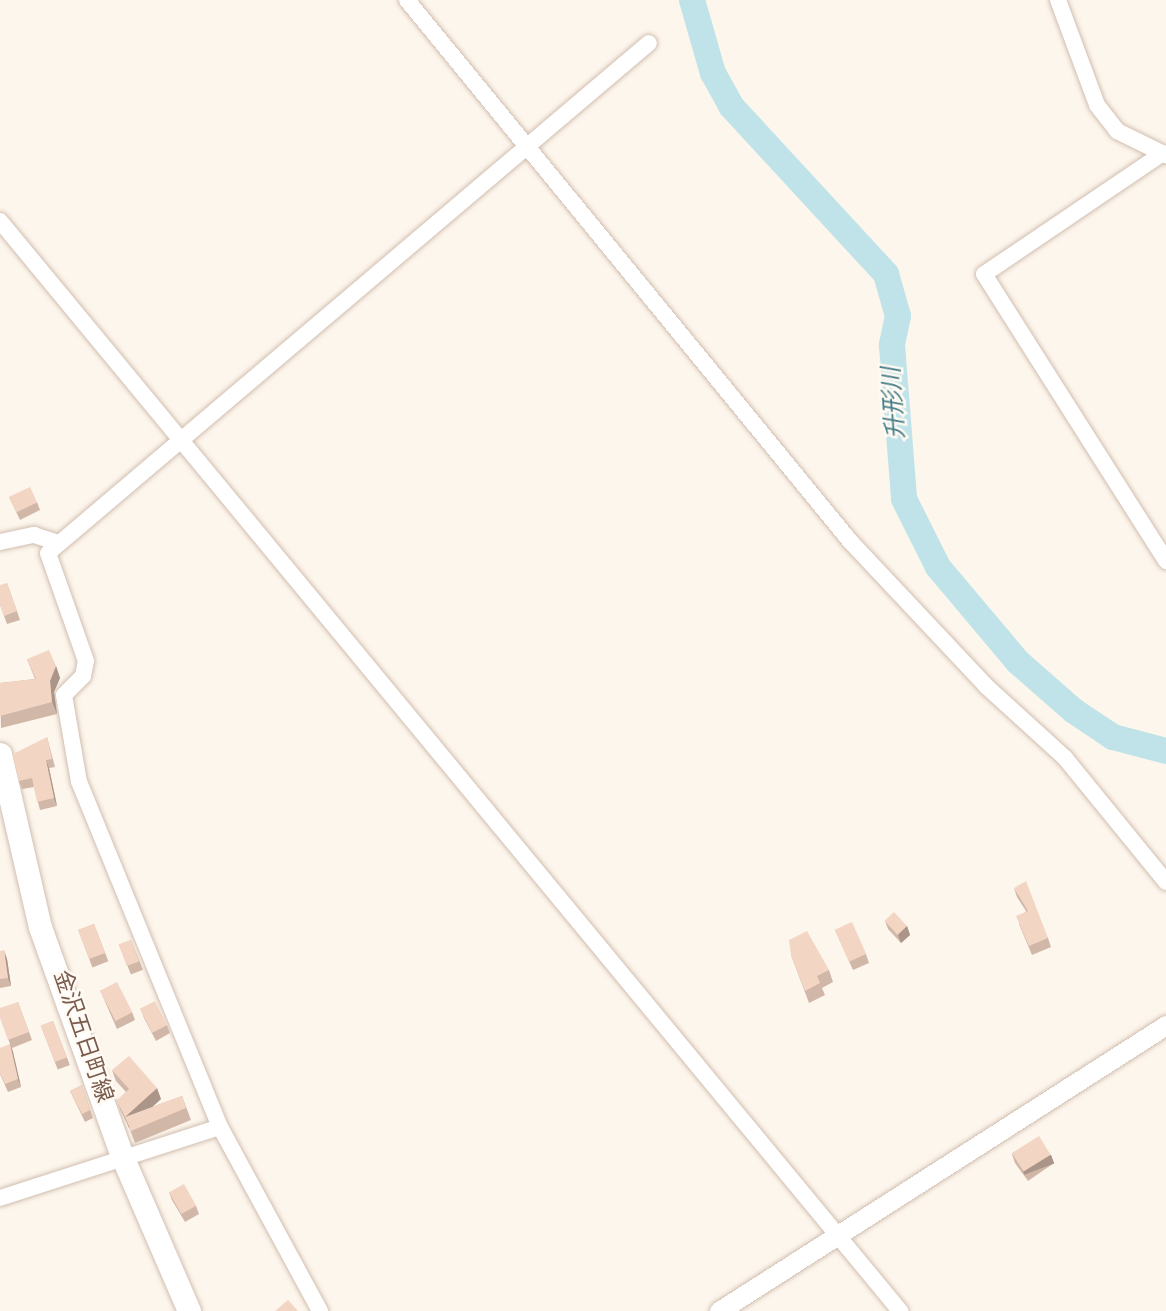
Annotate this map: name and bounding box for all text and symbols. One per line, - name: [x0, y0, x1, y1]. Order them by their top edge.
- water label: 升形川: [879, 366, 913, 440]
- street label: 金沢五日町線: [45, 967, 117, 1107]

